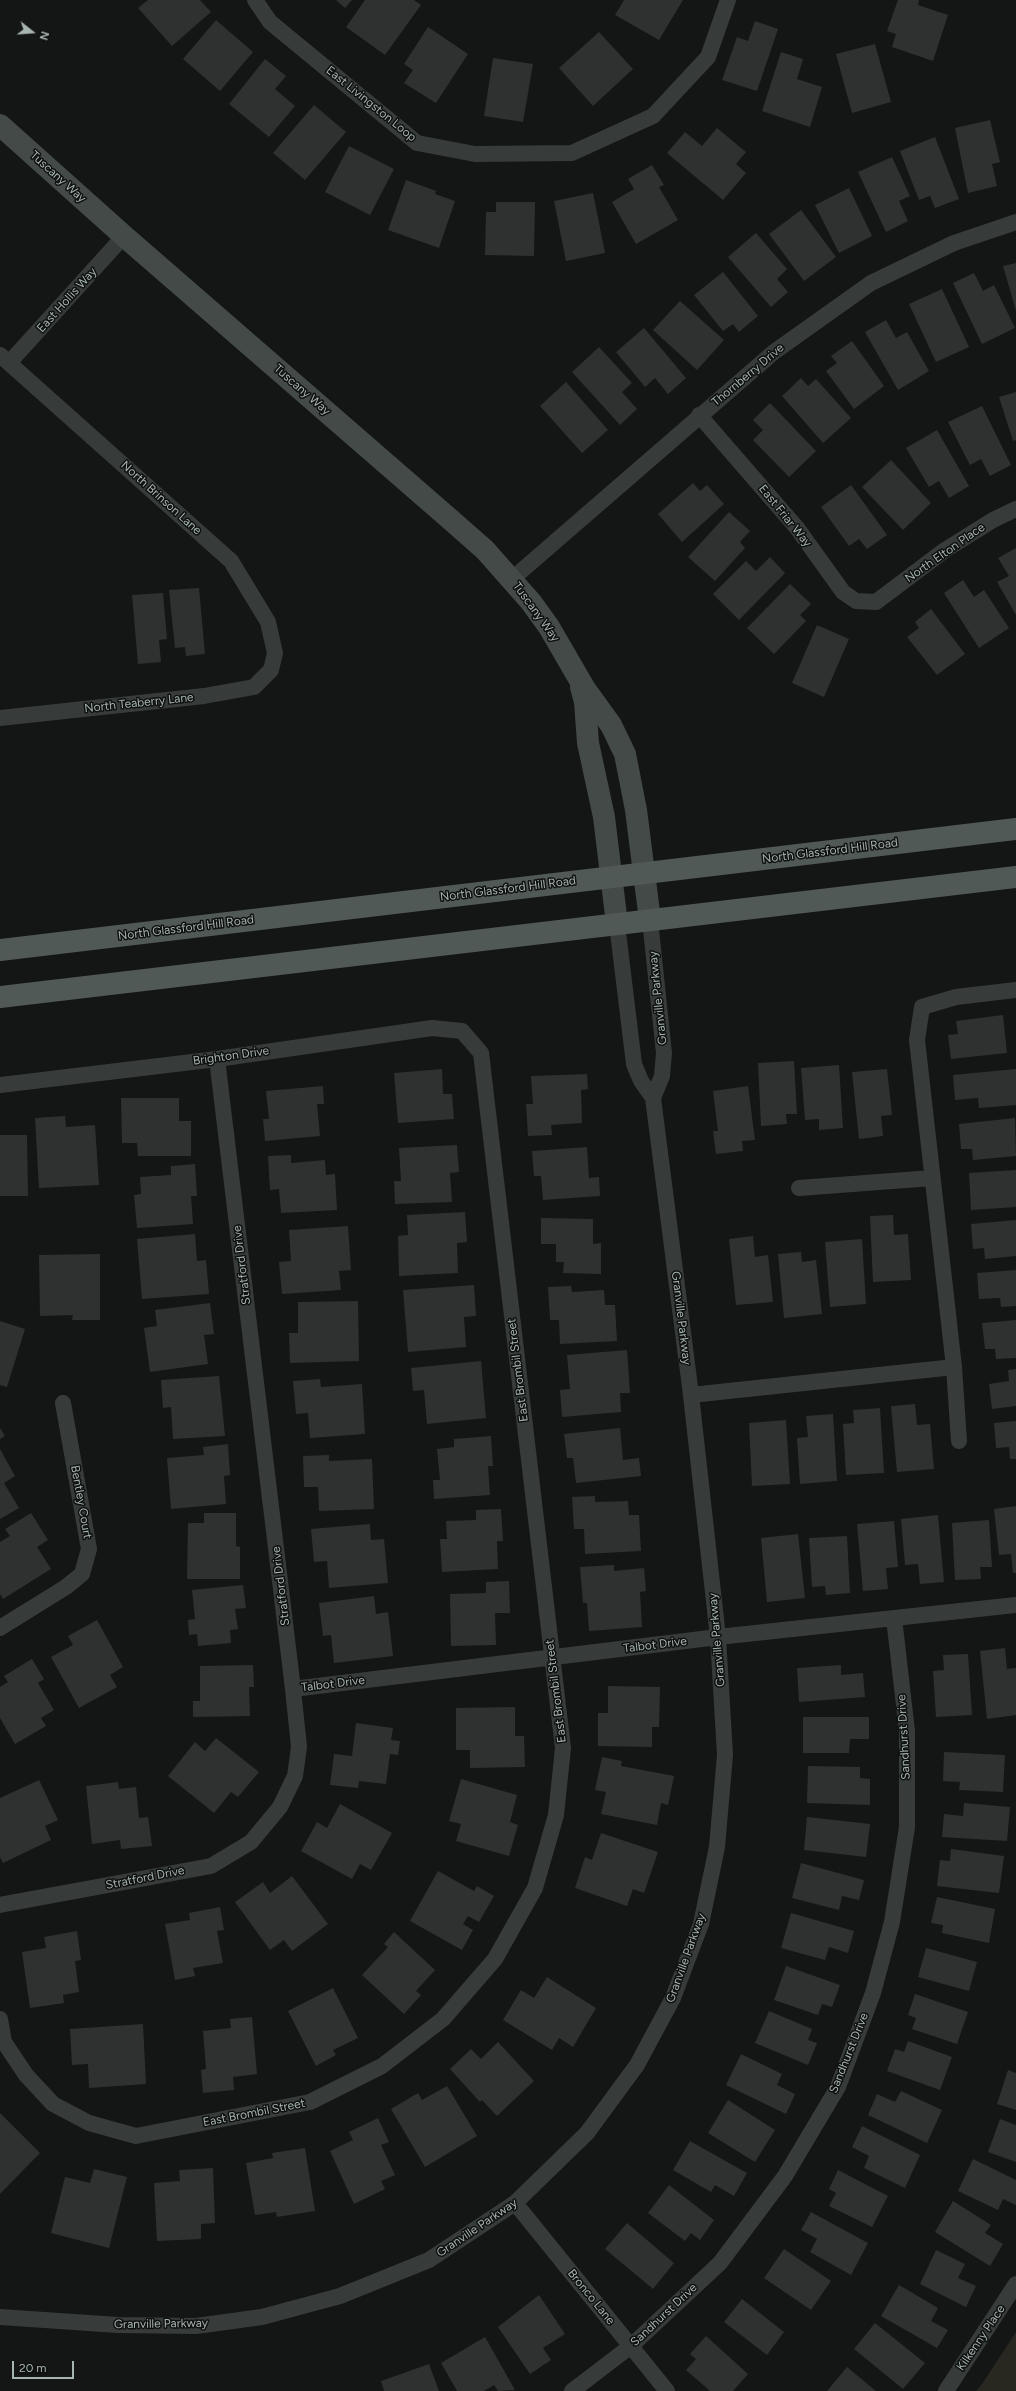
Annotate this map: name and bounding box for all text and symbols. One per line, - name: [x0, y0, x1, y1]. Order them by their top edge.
- north arrow: [12, 12, 52, 52]
- text: N: [36, 30, 51, 42]
- street label: East Livingston Loop: [323, 63, 419, 145]
- street label: Tuscany Way: [27, 148, 89, 206]
- street label: East Hollis Way: [34, 265, 100, 335]
- street label: Thornberry Drive: [709, 341, 787, 409]
- street label: Tuscany Way: [271, 362, 333, 418]
- street label: North Brinson Lane: [118, 458, 204, 538]
- street label: East Friar Way: [755, 482, 815, 550]
- street label: North Elton Place: [902, 520, 988, 586]
- street label: Tuscany Way: [510, 579, 562, 645]
- street label: North Teaberry Lane: [84, 690, 194, 716]
- street label: North Glassford Hill Road: [761, 836, 899, 866]
- street label: North Glassford Hill Road: [439, 874, 577, 904]
- street label: North Glassford Hill Road: [117, 913, 255, 943]
- street label: Granville Parkway: [646, 950, 670, 1046]
- street label: Brighton Drive: [192, 1044, 270, 1068]
- street label: Stratford Drive: [230, 1225, 254, 1305]
- street label: Granville Parkway: [668, 1270, 694, 1366]
- street label: East Brombil Street: [505, 1318, 531, 1422]
- street label: Bentley Court: [67, 1464, 95, 1540]
- street label: Stratford Drive: [269, 1546, 293, 1626]
- street label: Granville Parkway: [706, 1592, 728, 1688]
- street label: Talbot Drive: [622, 1634, 688, 1656]
- street label: East Brombil Street: [543, 1639, 569, 1743]
- street label: Talbot Drive: [300, 1673, 366, 1695]
- street label: Sandhurst Drive: [895, 1694, 913, 1780]
- street label: Stratford Drive: [104, 1863, 186, 1893]
- street label: Granville Parkway: [663, 1911, 709, 2005]
- street label: Sandhurst Drive: [826, 2011, 872, 2095]
- street label: East Brombil Street: [202, 2096, 306, 2130]
- street label: Granville Parkway: [434, 2196, 520, 2260]
- street label: Bronco Lane: [564, 2266, 618, 2328]
- street label: Sandhurst Drive: [628, 2281, 700, 2349]
- street label: Kilkenny Place: [954, 2302, 1008, 2374]
- street label: Granville Parkway: [114, 2316, 208, 2332]
- scale bar: [14, 2353, 76, 2379]
- text: 20 m: [19, 2361, 47, 2375]

